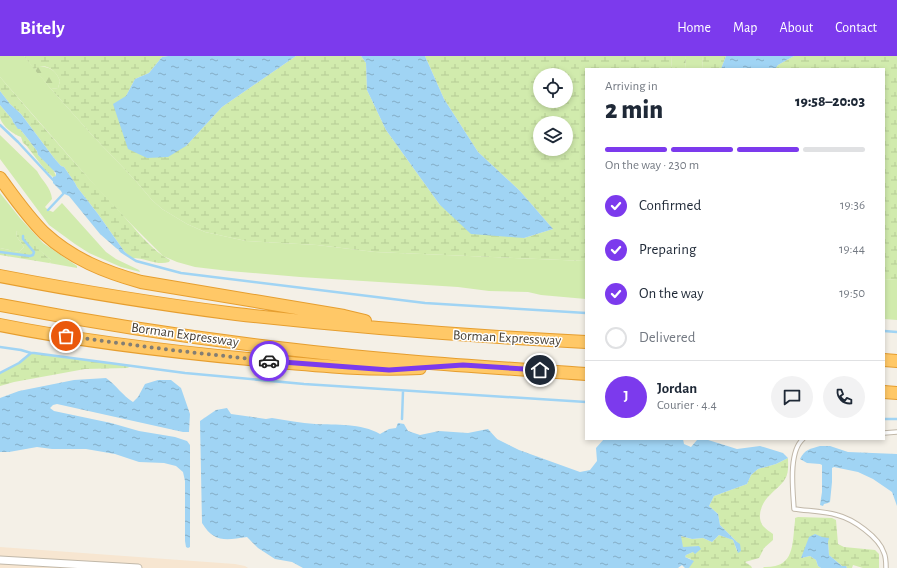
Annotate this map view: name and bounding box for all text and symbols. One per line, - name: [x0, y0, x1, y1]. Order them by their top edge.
- text: Bitely: [20, 19, 65, 38]
- text: Home: [677, 21, 711, 35]
- text: Map: [733, 21, 757, 35]
- text: About: [779, 21, 813, 35]
- text: Contact: [835, 21, 877, 35]
- map controls: [533, 68, 573, 156]
- button: locate: [533, 68, 573, 108]
- text: Arriving in: [605, 80, 658, 93]
- text: 19:58–20:03: [795, 94, 865, 109]
- text: 2 min: [605, 97, 663, 123]
- button: layers: [533, 116, 573, 156]
- text: On the way · 230 m: [605, 159, 699, 172]
- icon: check: [605, 195, 627, 217]
- text: Confirmed: [639, 198, 701, 213]
- text: 19:36: [840, 199, 865, 212]
- icon: check: [605, 239, 627, 261]
- text: Preparing: [639, 242, 696, 257]
- text: 19:44: [839, 243, 865, 256]
- icon: check: [605, 283, 627, 305]
- text: On the way: [639, 286, 704, 301]
- text: 19:50: [839, 287, 865, 300]
- pin: [49, 319, 83, 353]
- street label: Borman Expressway: [130, 321, 240, 349]
- icon: bag: [55, 325, 77, 347]
- street label: Borman Expressway: [453, 328, 561, 348]
- text: Delivered: [639, 330, 696, 345]
- courier: [249, 341, 289, 381]
- icon: car: [258, 350, 280, 372]
- pin: [523, 353, 557, 387]
- icon: home: [529, 359, 551, 381]
- button: chat: [771, 376, 813, 418]
- button: phone: [823, 376, 865, 418]
- text: Jordan: [657, 381, 697, 396]
- text: J: [623, 389, 629, 404]
- text: Courier · 4.4: [657, 399, 717, 412]

